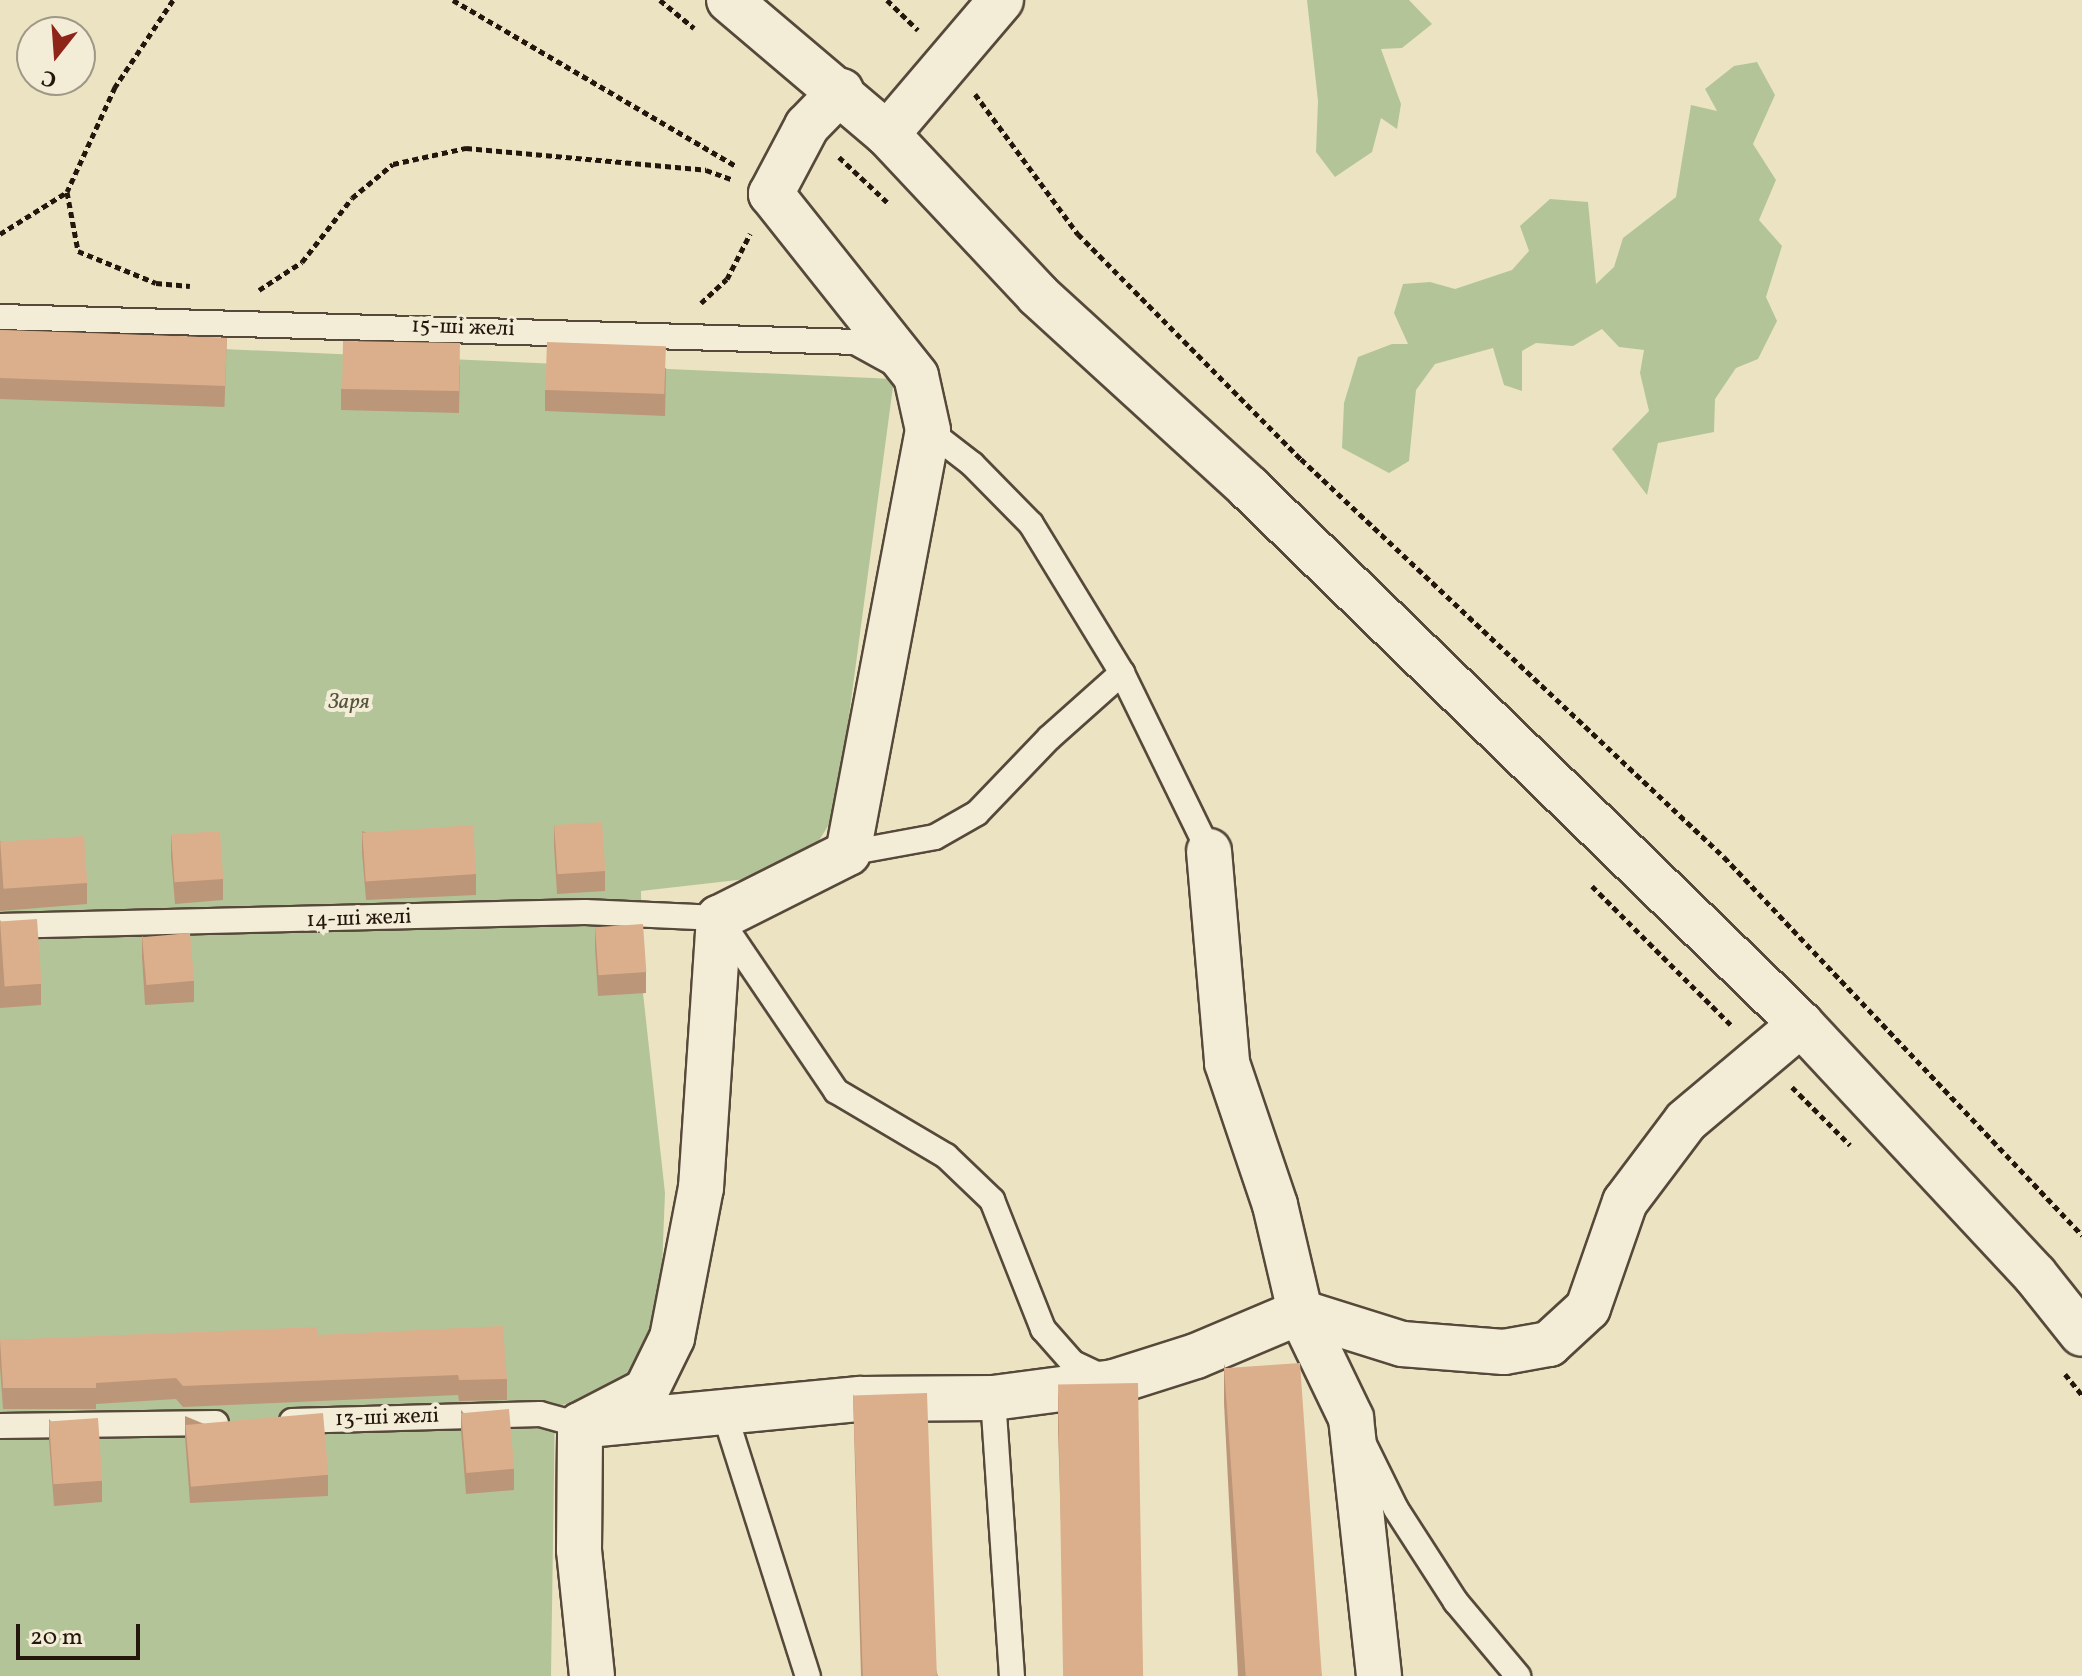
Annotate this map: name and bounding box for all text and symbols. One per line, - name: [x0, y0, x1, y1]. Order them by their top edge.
- north arrow: [16, 16, 96, 96]
- text: С: [38, 61, 61, 94]
- street label: 15-ші желі: [411, 313, 515, 343]
- park label: Заря: [328, 690, 370, 716]
- street label: 14-ші желі: [306, 904, 412, 934]
- street label: 13-ші желі: [334, 1403, 440, 1433]
- scale bar: [20, 1608, 144, 1658]
- text: 20 m: [30, 1621, 83, 1655]

